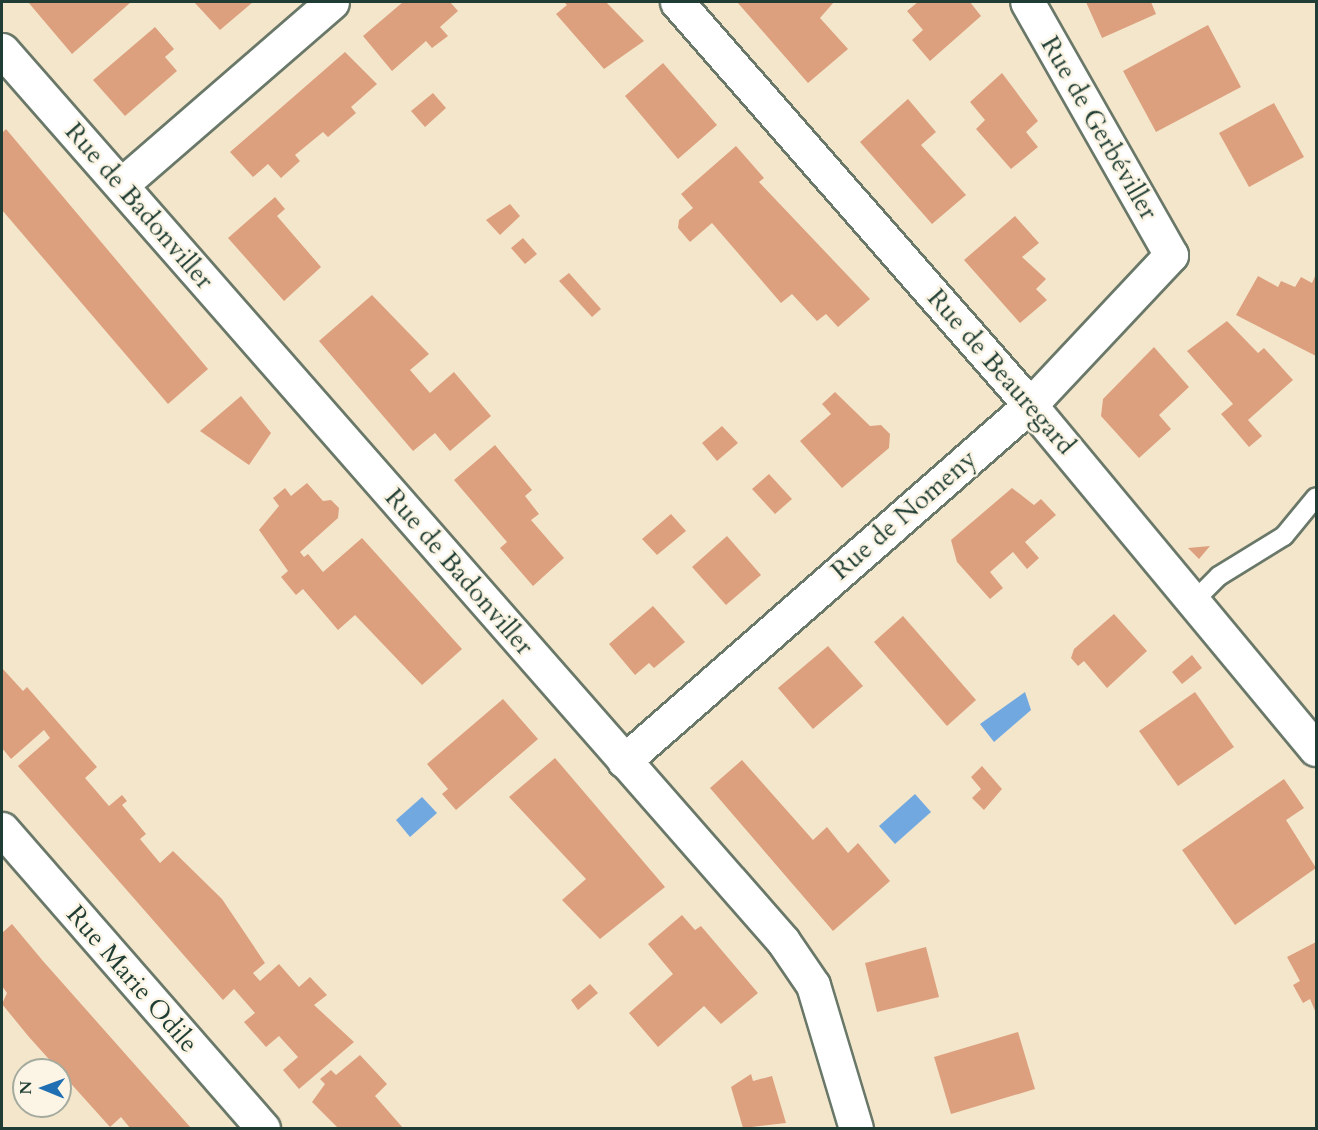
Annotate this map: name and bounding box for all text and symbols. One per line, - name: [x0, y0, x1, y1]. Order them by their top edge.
- street label: Rue de Gerbéviller: [1034, 31, 1164, 225]
- street label: Rue de Badonviller: [58, 116, 220, 296]
- street label: Rue de Beauregard: [921, 283, 1081, 461]
- street label: Rue de Nomeny: [825, 443, 983, 587]
- street label: Rue de Badonviller: [378, 482, 540, 662]
- street label: Rue Marie Odile: [60, 899, 204, 1059]
- north arrow: [12, 1058, 72, 1118]
- text: N: [15, 1081, 37, 1095]

